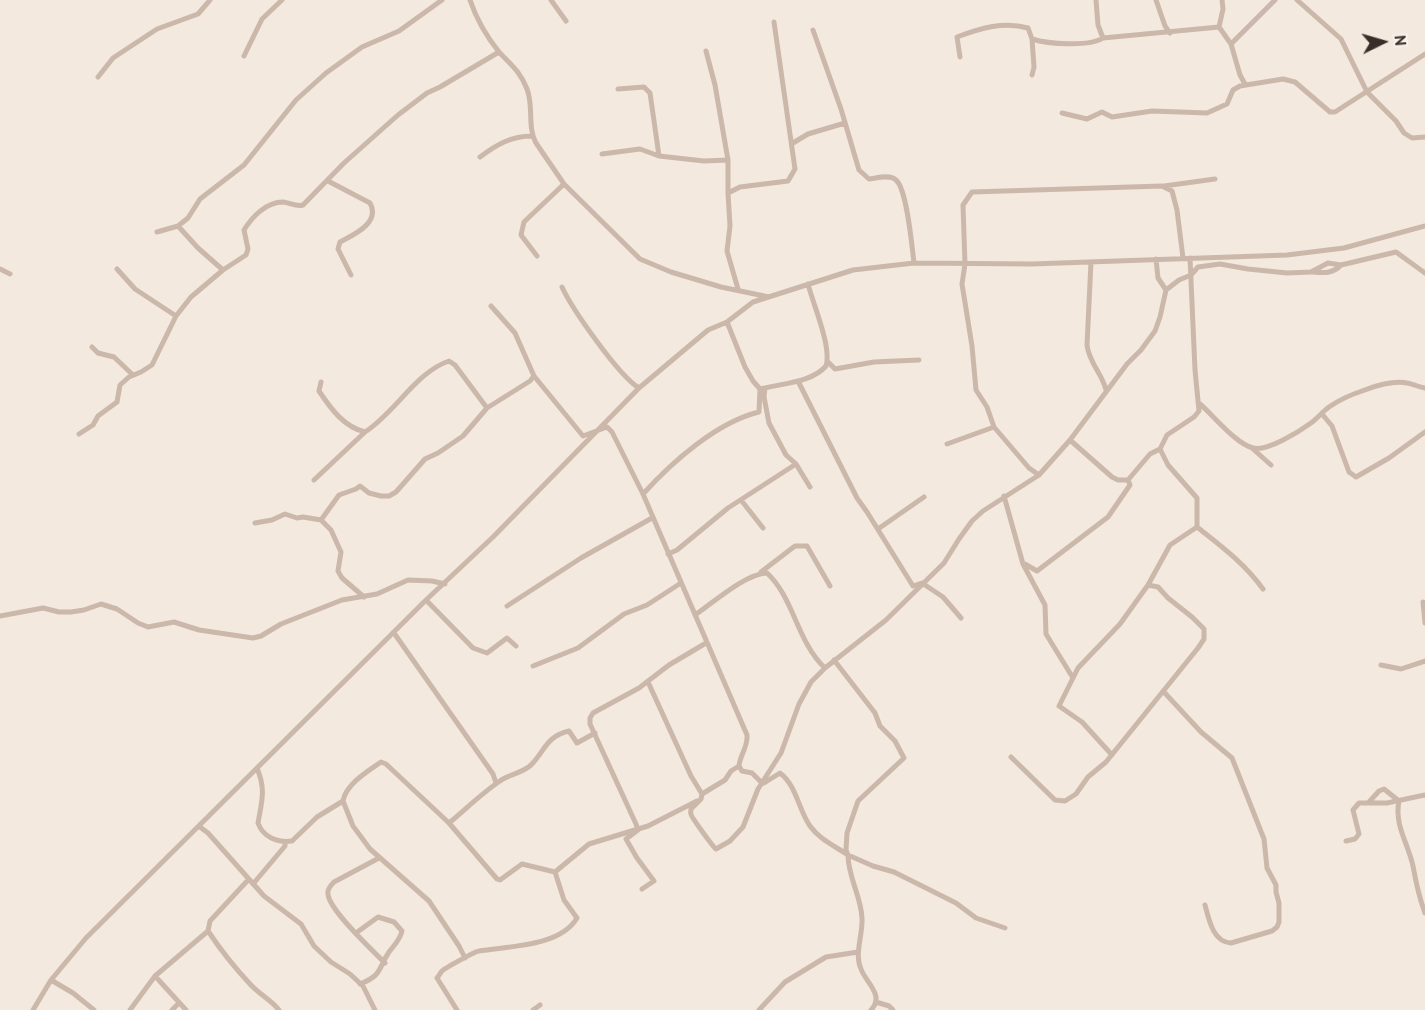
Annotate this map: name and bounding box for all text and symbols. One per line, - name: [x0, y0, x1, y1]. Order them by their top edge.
- north arrow: [1353, 12, 1413, 72]
- text: N: [1391, 34, 1411, 47]

